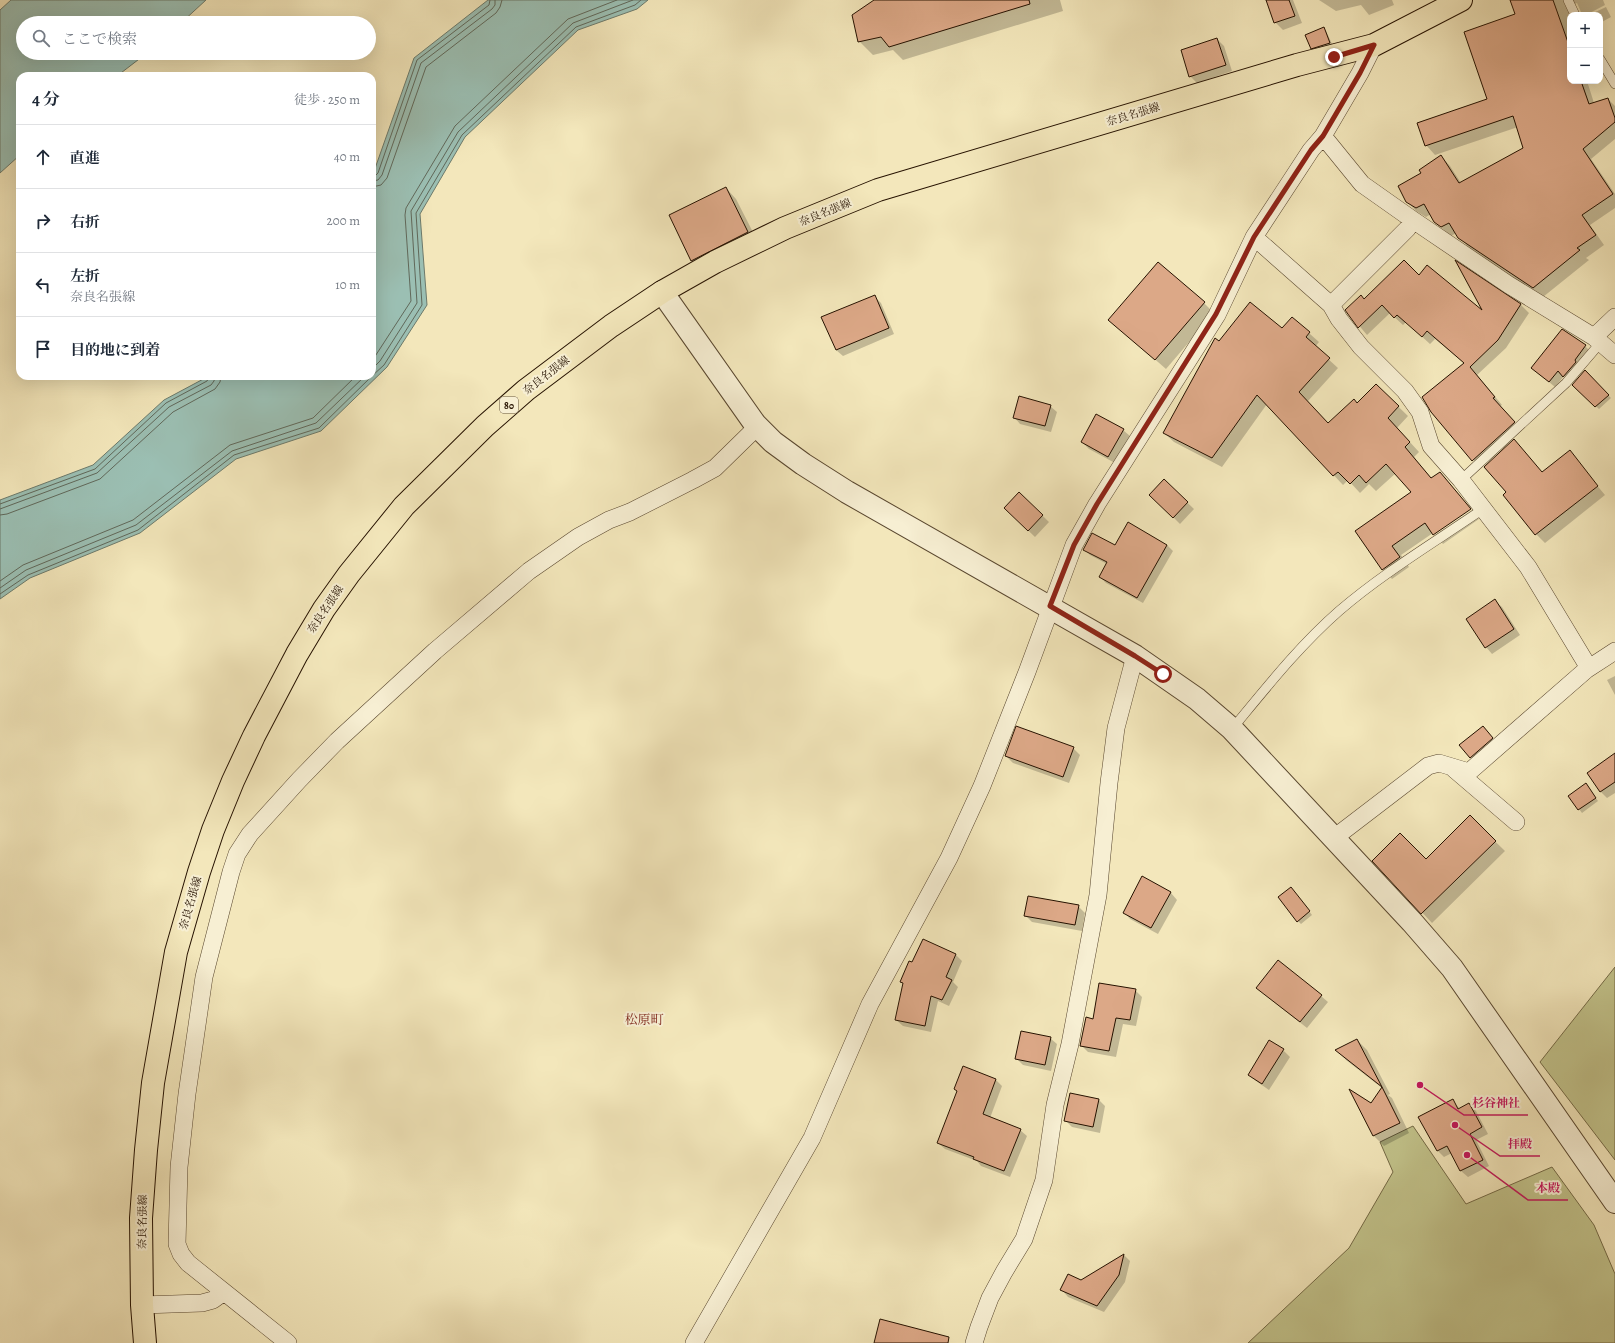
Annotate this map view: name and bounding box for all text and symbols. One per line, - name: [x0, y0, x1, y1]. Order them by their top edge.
- map controls: [1567, 12, 1603, 84]
- button: +: [1567, 12, 1603, 48]
- search box: [16, 16, 376, 60]
- icon: search: [30, 27, 52, 49]
- text: ここで検索: [62, 29, 137, 49]
- route end: [1325, 48, 1343, 66]
- button: −: [1567, 48, 1603, 84]
- text: 4 分: [32, 88, 60, 111]
- text: 徒歩 · 250 m: [294, 91, 360, 108]
- street label: 奈良名張線: [1105, 99, 1162, 130]
- icon: ahead: [32, 146, 54, 168]
- text: 直進: [70, 148, 100, 168]
- text: 40 m: [334, 148, 360, 165]
- street label: 奈良名張線: [797, 195, 853, 230]
- icon: right: [32, 210, 54, 232]
- text: 右折: [70, 212, 100, 232]
- text: 200 m: [327, 212, 360, 229]
- text: 左折: [70, 266, 100, 286]
- icon: left: [32, 274, 54, 296]
- text: 10 m: [335, 276, 360, 293]
- text: 奈良名張線: [70, 288, 135, 305]
- icon: arrive: [32, 338, 54, 360]
- text: 目的地に到着: [70, 340, 160, 360]
- street label: 奈良名張線: [520, 353, 573, 398]
- road number: 80: [500, 397, 518, 413]
- street label: 奈良名張線: [304, 582, 347, 636]
- route start: [1154, 665, 1172, 683]
- street label: 奈良名張線: [176, 875, 205, 932]
- district label: 松原町: [624, 1011, 664, 1028]
- callout: 杉谷神社: [1464, 1091, 1528, 1115]
- text: 杉谷神社: [1472, 1095, 1520, 1111]
- callout: 拝殿: [1500, 1132, 1540, 1156]
- text: 拝殿: [1508, 1136, 1532, 1152]
- callout: 本殿: [1528, 1176, 1568, 1200]
- text: 本殿: [1536, 1180, 1560, 1196]
- street label: 奈良名張線: [135, 1194, 150, 1250]

